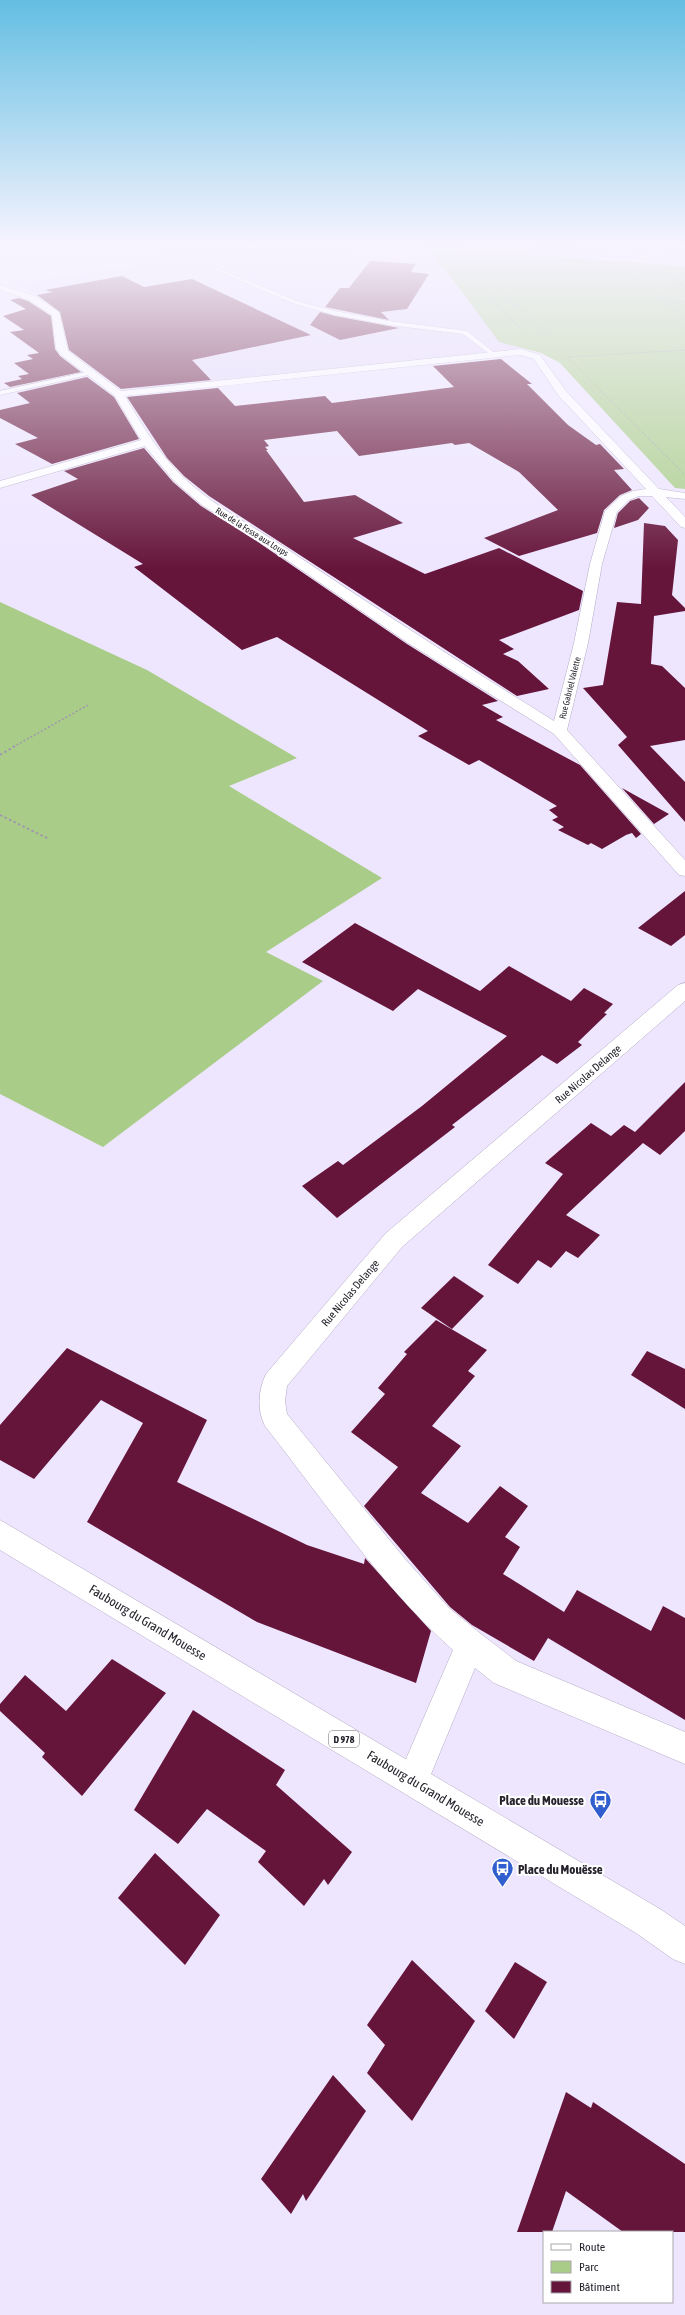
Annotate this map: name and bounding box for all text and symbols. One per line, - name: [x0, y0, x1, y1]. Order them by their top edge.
- street label: Rue de la Fosse aux Loups: [214, 506, 290, 558]
- street label: Rue Gabriel Valette: [557, 656, 583, 720]
- street label: Rue Nicolas Delange: [553, 1042, 623, 1106]
- street label: Rue Nicolas Delange: [319, 1257, 381, 1329]
- street label: Faubourg du Grand Mouesse: [87, 1582, 209, 1663]
- road number: D 978: [329, 1731, 359, 1747]
- street label: Faubourg du Grand Mouesse: [365, 1748, 487, 1829]
- bus stop icon: Place du Mouesse: [587, 1787, 613, 1820]
- place label: Place du Mouesse: [499, 1793, 584, 1808]
- bus stop icon: Place du Mouësse: [489, 1856, 515, 1889]
- place label: Place du Mouësse: [518, 1862, 603, 1877]
- legend: [543, 2231, 673, 2303]
- text: Route: [579, 2240, 605, 2254]
- text: Parc: [579, 2260, 599, 2274]
- text: Bâtiment: [579, 2280, 620, 2294]

